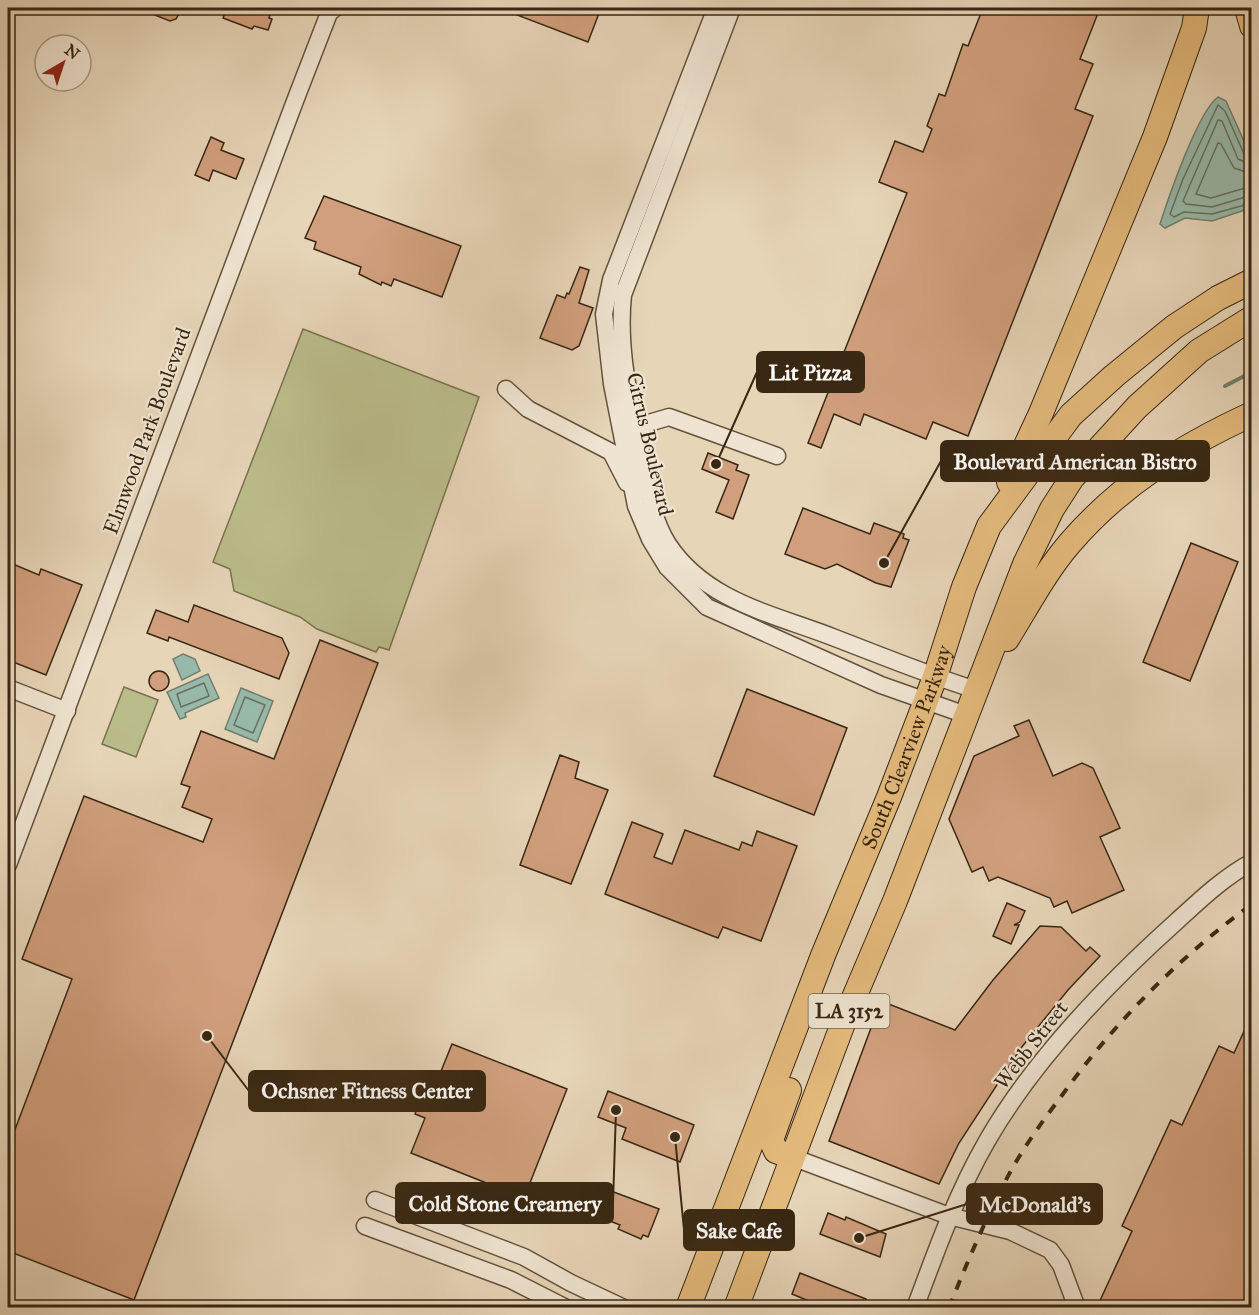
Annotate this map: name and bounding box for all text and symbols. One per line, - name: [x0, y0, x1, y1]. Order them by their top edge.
- north arrow: [33, 33, 93, 93]
- text: N: [61, 40, 84, 64]
- street label: Elmwood Park Boulevard: [97, 324, 197, 538]
- callout: Lit Pizza: [757, 352, 864, 392]
- text: Lit Pizza: [769, 359, 852, 386]
- street label: Citrus Boulevard: [621, 370, 679, 519]
- callout: Boulevard American Bistro: [941, 441, 1209, 481]
- text: Boulevard American Bistro: [953, 448, 1197, 475]
- street label: South Clearview Parkway: [856, 641, 958, 853]
- road number: LA 3152: [808, 994, 890, 1028]
- street label: Webb Street: [988, 995, 1074, 1094]
- callout: Ochsner Fitness Center: [249, 1071, 485, 1111]
- text: Ochsner Fitness Center: [261, 1077, 473, 1104]
- callout: Cold Stone Creamery: [396, 1183, 613, 1223]
- callout: McDonald's: [967, 1184, 1102, 1224]
- text: Cold Stone Creamery: [408, 1190, 603, 1217]
- text: McDonald's: [979, 1191, 1091, 1218]
- callout: Sake Cafe: [684, 1210, 794, 1250]
- text: Sake Cafe: [696, 1217, 782, 1244]

